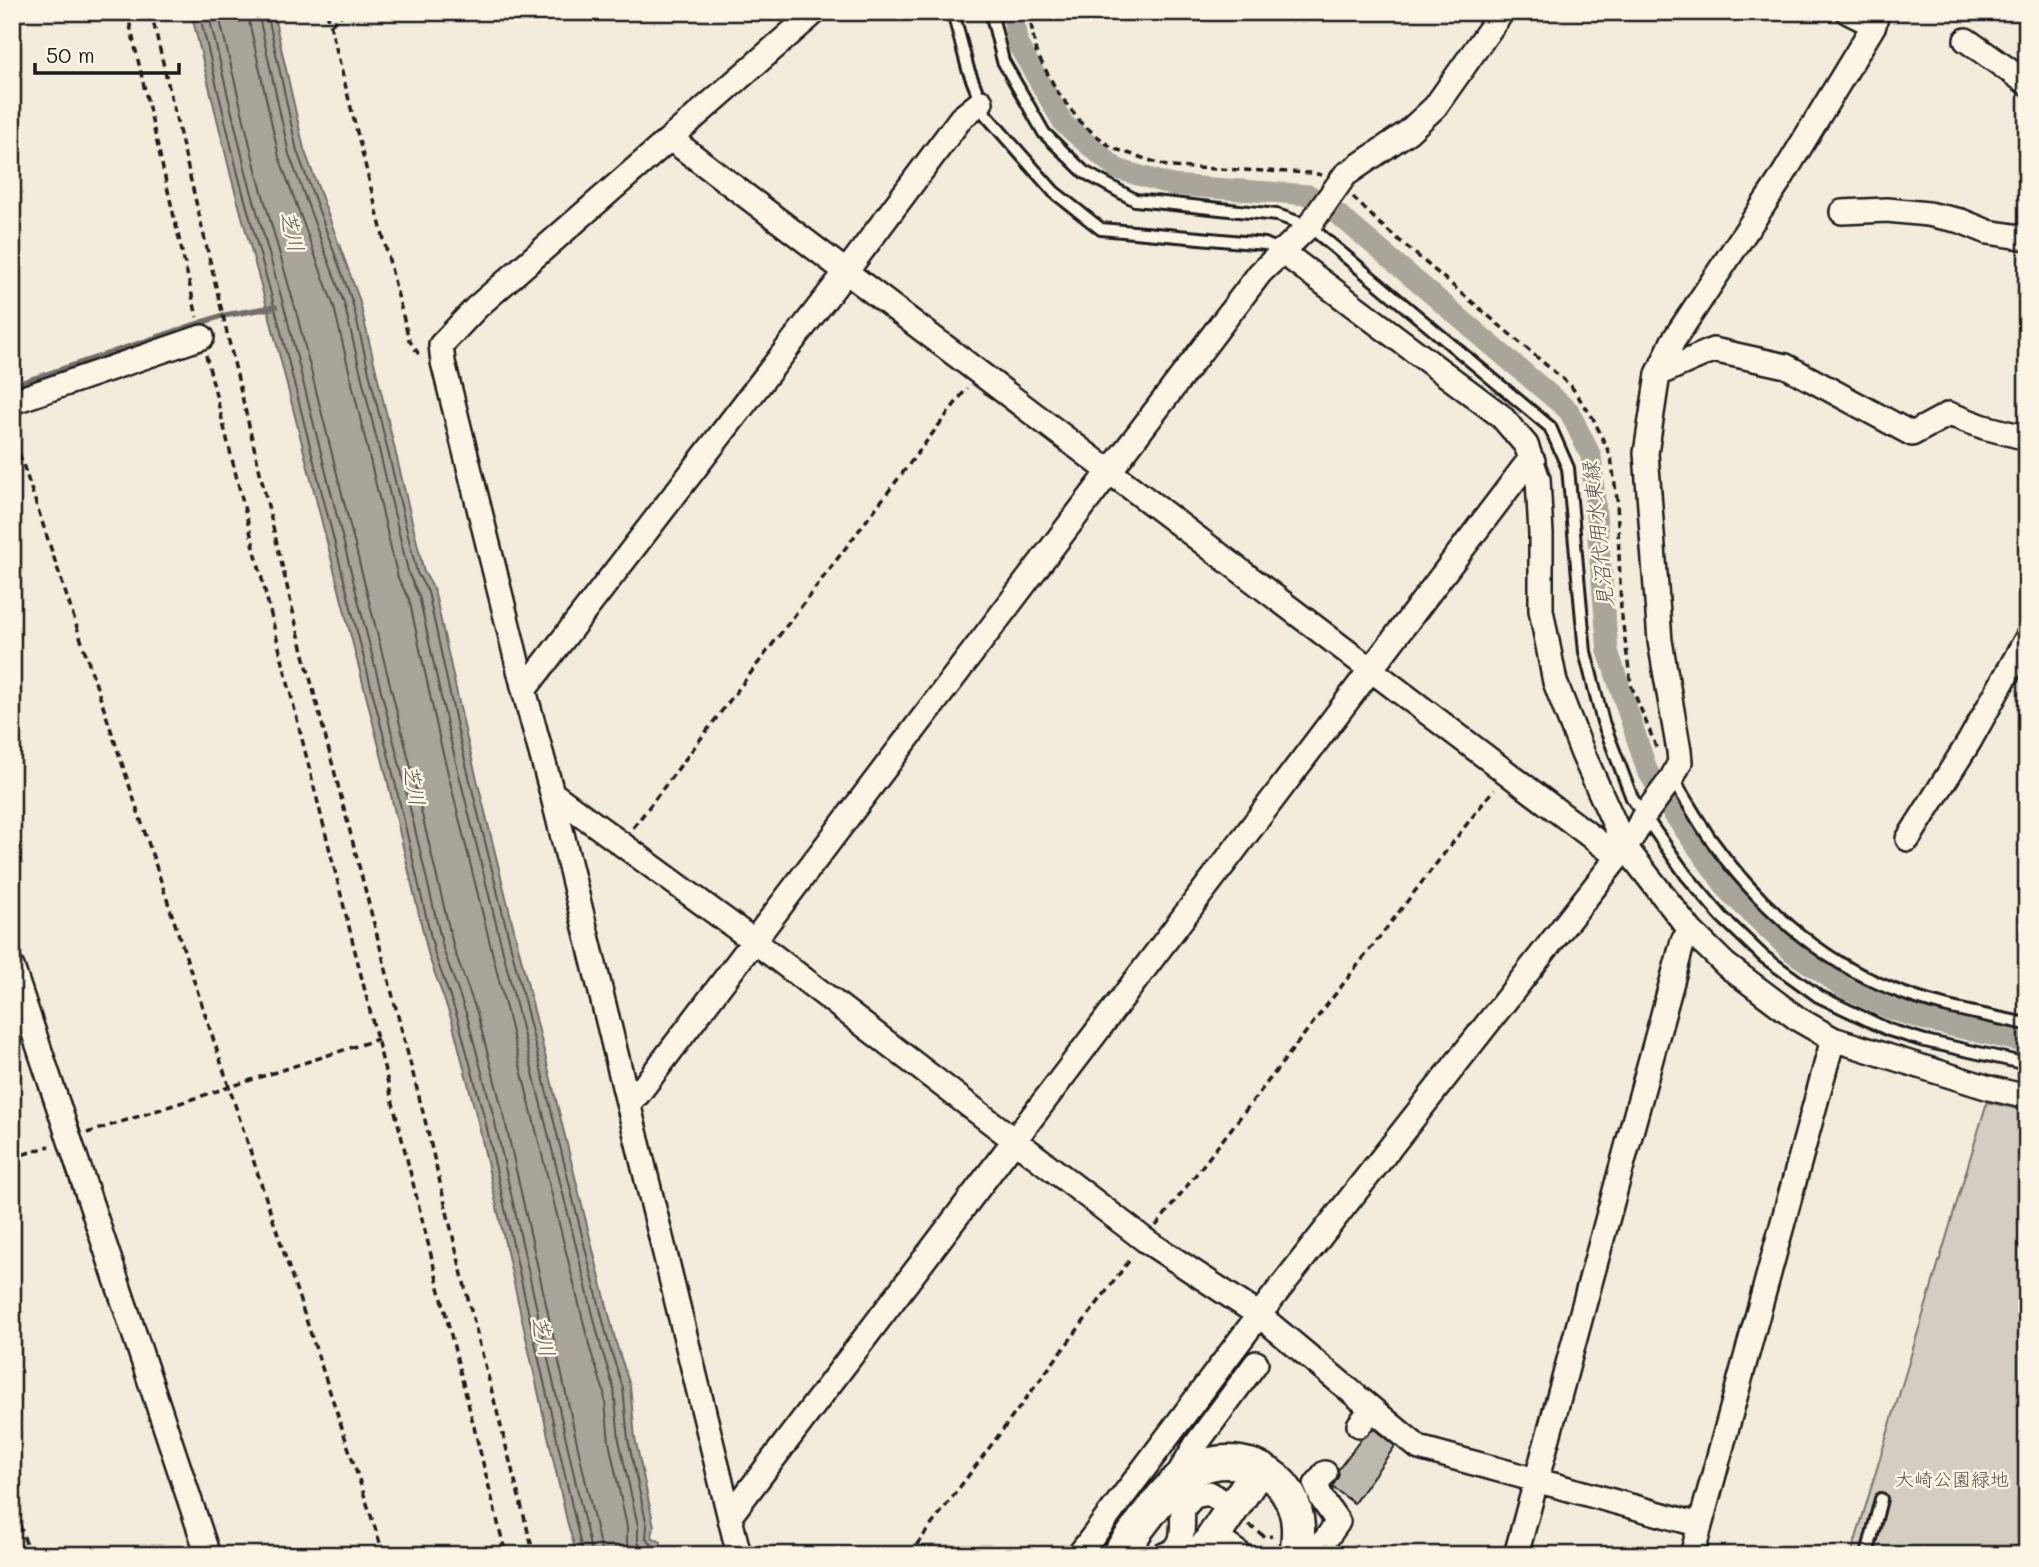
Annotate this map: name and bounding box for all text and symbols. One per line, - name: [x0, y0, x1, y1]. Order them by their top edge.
- scale bar: [35, 32, 178, 76]
- text: 50 m: [46, 41, 95, 68]
- water label: 芝川: [275, 207, 311, 255]
- water label: 見沼代用水東縁: [1576, 459, 1618, 610]
- water label: 芝川: [398, 762, 432, 808]
- water label: 芝川: [526, 1312, 562, 1360]
- park label: 大崎公園緑地: [1895, 1466, 2009, 1491]

